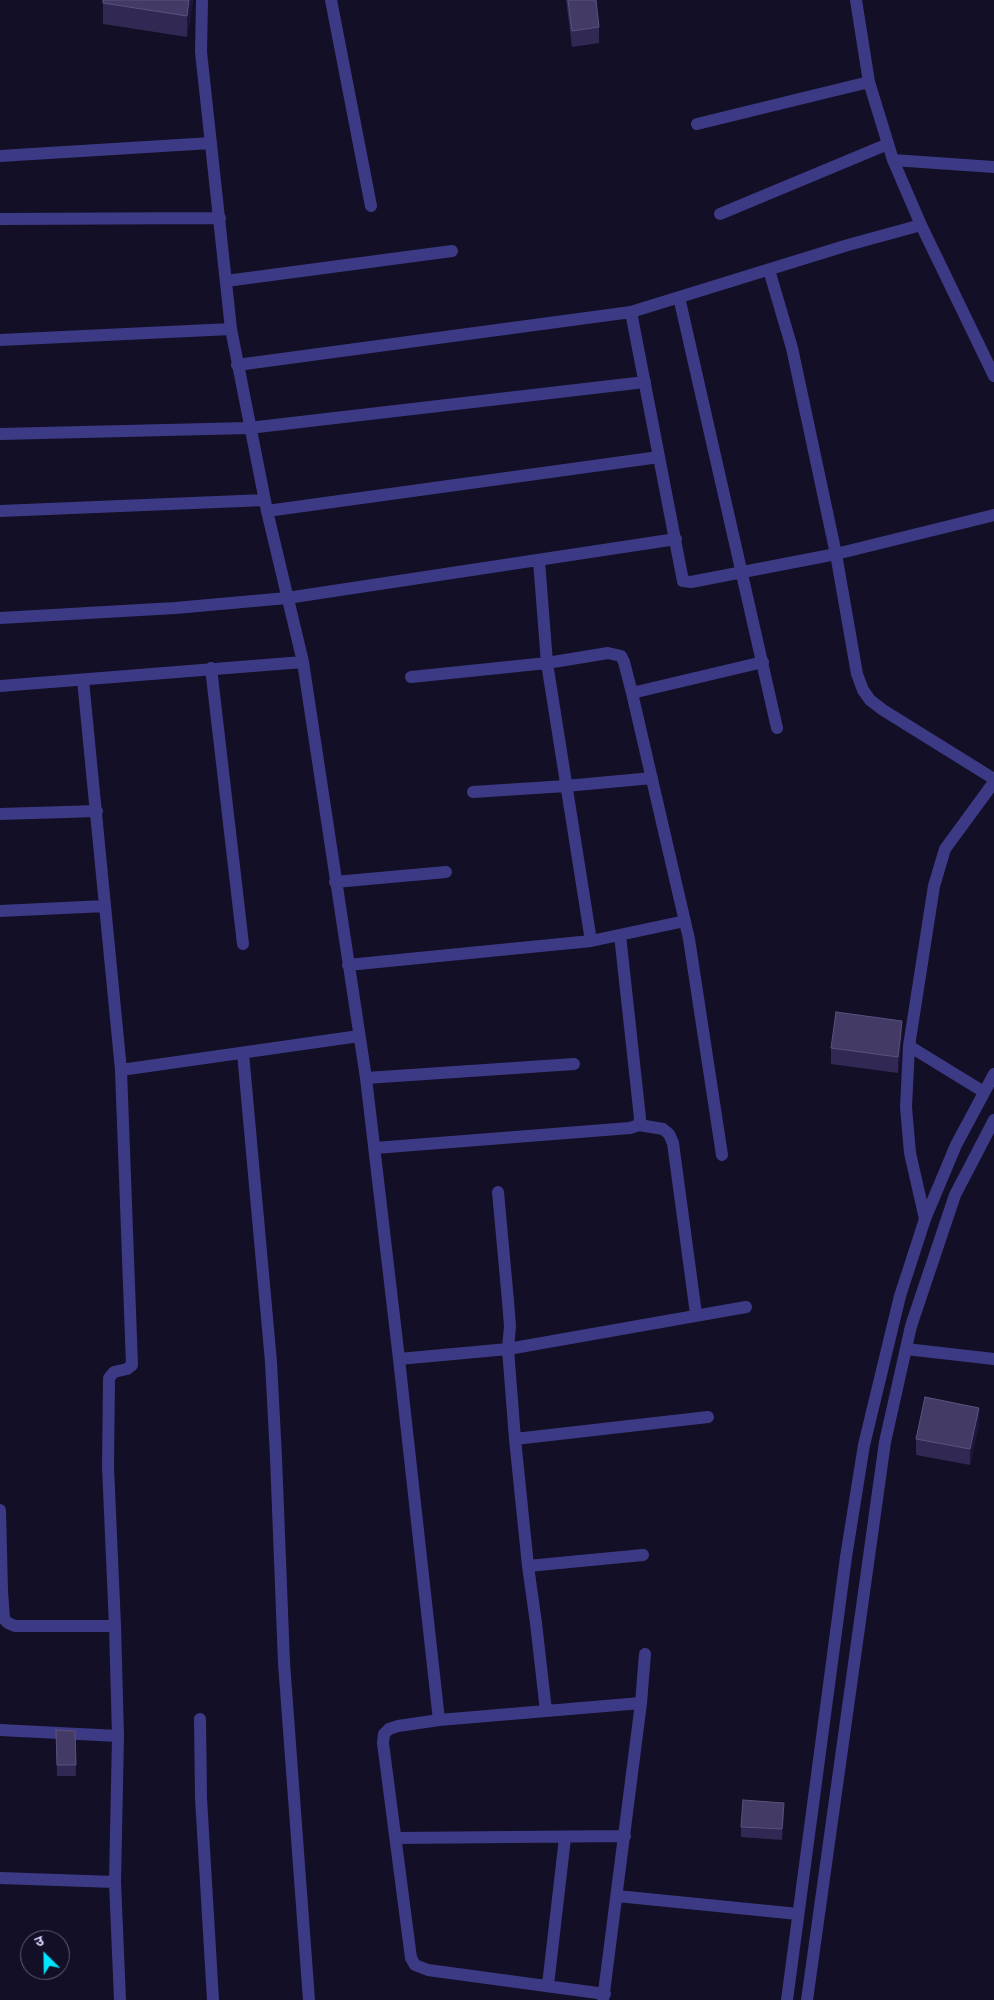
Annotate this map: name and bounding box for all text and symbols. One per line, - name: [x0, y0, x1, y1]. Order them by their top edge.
- north arrow: [20, 1930, 70, 1980]
- text: उ: [32, 1932, 46, 1951]

